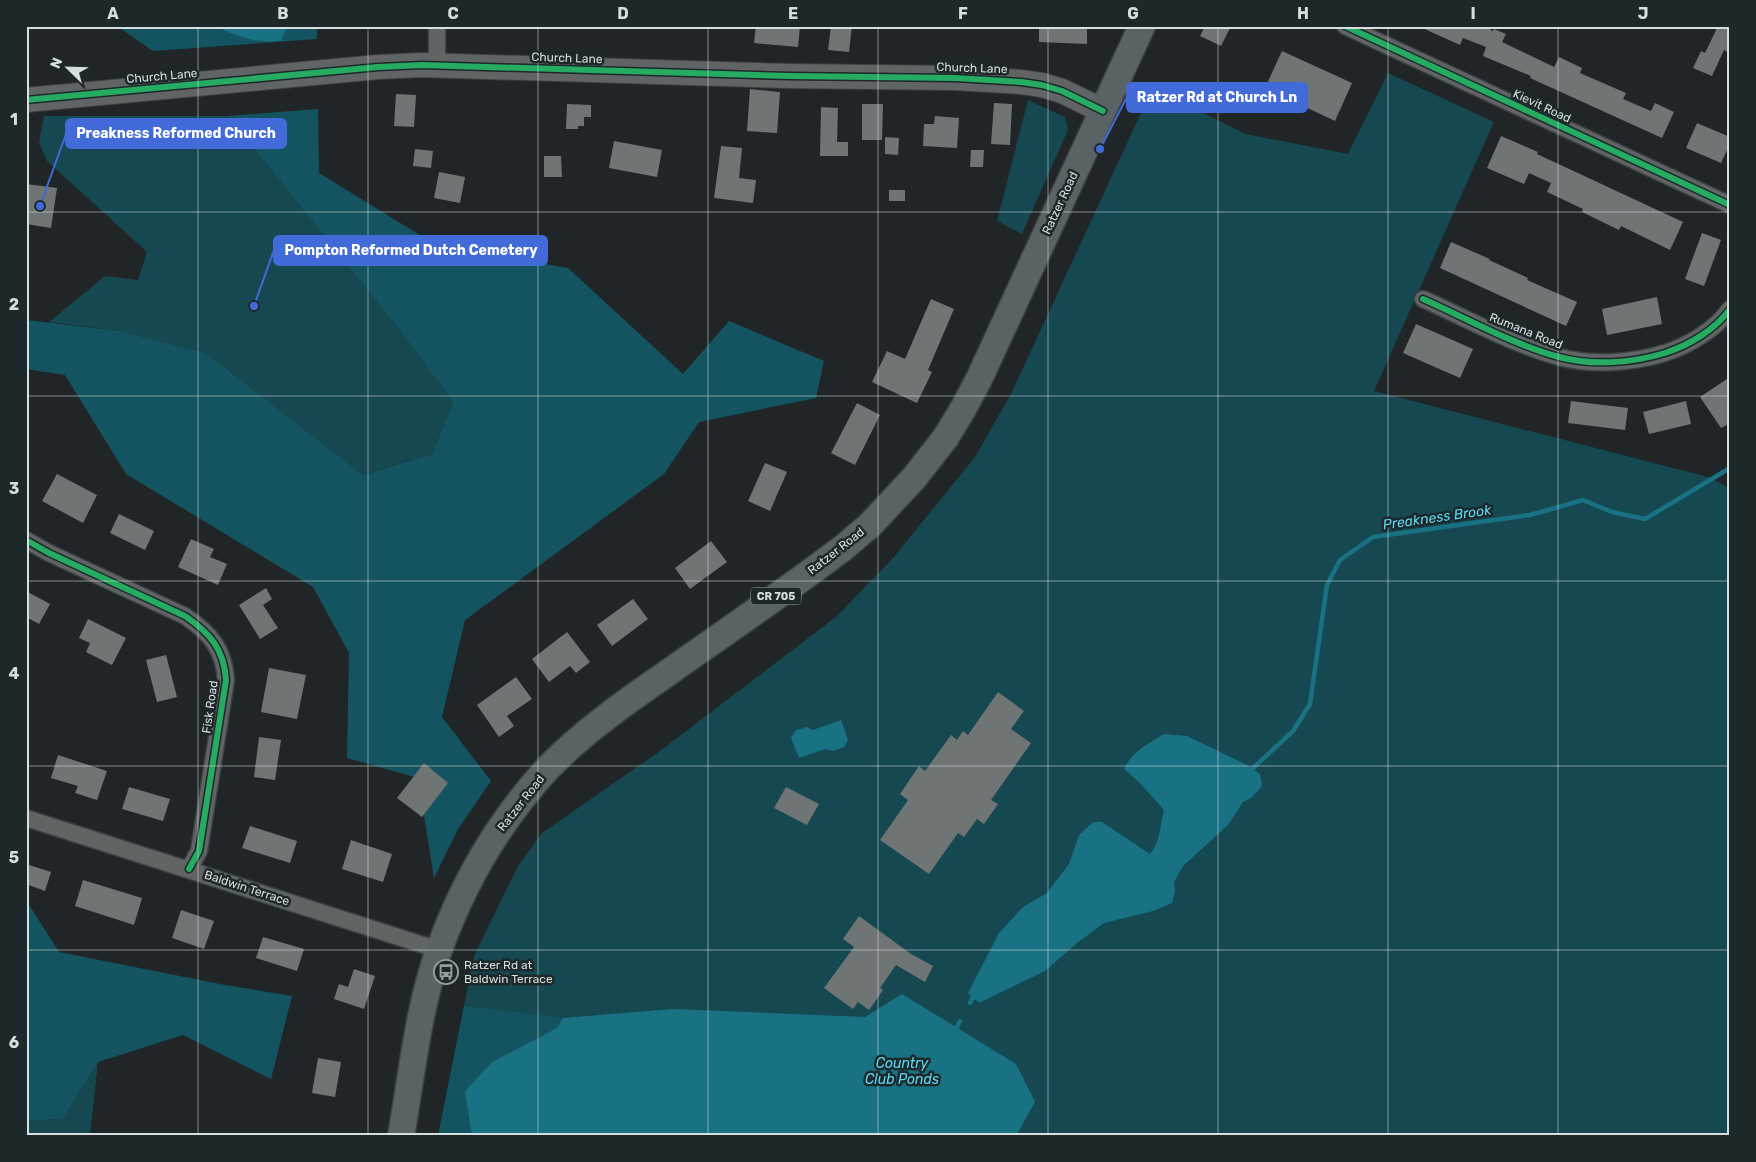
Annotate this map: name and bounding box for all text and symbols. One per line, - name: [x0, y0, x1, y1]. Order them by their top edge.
- text: A: [107, 4, 119, 23]
- text: B: [277, 4, 289, 23]
- text: C: [447, 4, 459, 23]
- text: D: [617, 4, 629, 23]
- text: E: [788, 4, 798, 23]
- text: F: [958, 4, 968, 23]
- text: G: [1127, 4, 1139, 23]
- text: H: [1297, 4, 1309, 23]
- text: I: [1470, 4, 1476, 23]
- text: J: [1638, 4, 1648, 23]
- north arrow: [42, 42, 92, 92]
- street label: Church Lane: [531, 50, 603, 66]
- text: N: [47, 55, 66, 71]
- street label: Church Lane: [936, 60, 1008, 76]
- street label: Church Lane: [126, 66, 198, 86]
- callout: Ratzer Rd at Church Ln: [1127, 83, 1307, 112]
- street label: Kievit Road: [1511, 87, 1573, 125]
- text: Ratzer Rd at Church Ln: [1137, 89, 1297, 106]
- text: 1: [10, 110, 18, 129]
- callout: Preakness Reformed Church: [66, 119, 286, 148]
- text: Preakness Reformed Church: [76, 125, 276, 142]
- street label: Ratzer Road: [1039, 169, 1081, 237]
- callout: Pompton Reformed Dutch Cemetery: [274, 236, 547, 265]
- text: Pompton Reformed Dutch Cemetery: [284, 242, 538, 259]
- text: 2: [9, 295, 19, 314]
- street label: Rumana Road: [1487, 310, 1565, 352]
- text: 3: [9, 479, 19, 498]
- water label: Preakness Brook: [1382, 501, 1493, 534]
- street label: Ratzer Road: [805, 525, 867, 577]
- road number: CR 705: [751, 588, 801, 604]
- text: 4: [9, 664, 20, 683]
- street label: Fisk Road: [199, 680, 221, 734]
- street label: Ratzer Road: [495, 772, 547, 834]
- text: 5: [9, 848, 19, 867]
- street label: Baldwin Terrace: [203, 868, 292, 908]
- place label: Ratzer Rd at Baldwin Terrace: [464, 958, 553, 986]
- bus stop icon: Ratzer Rd at Baldwin Terrace: [433, 959, 459, 985]
- text: 6: [9, 1033, 19, 1052]
- water label: Country Club Ponds: [865, 1055, 939, 1088]

